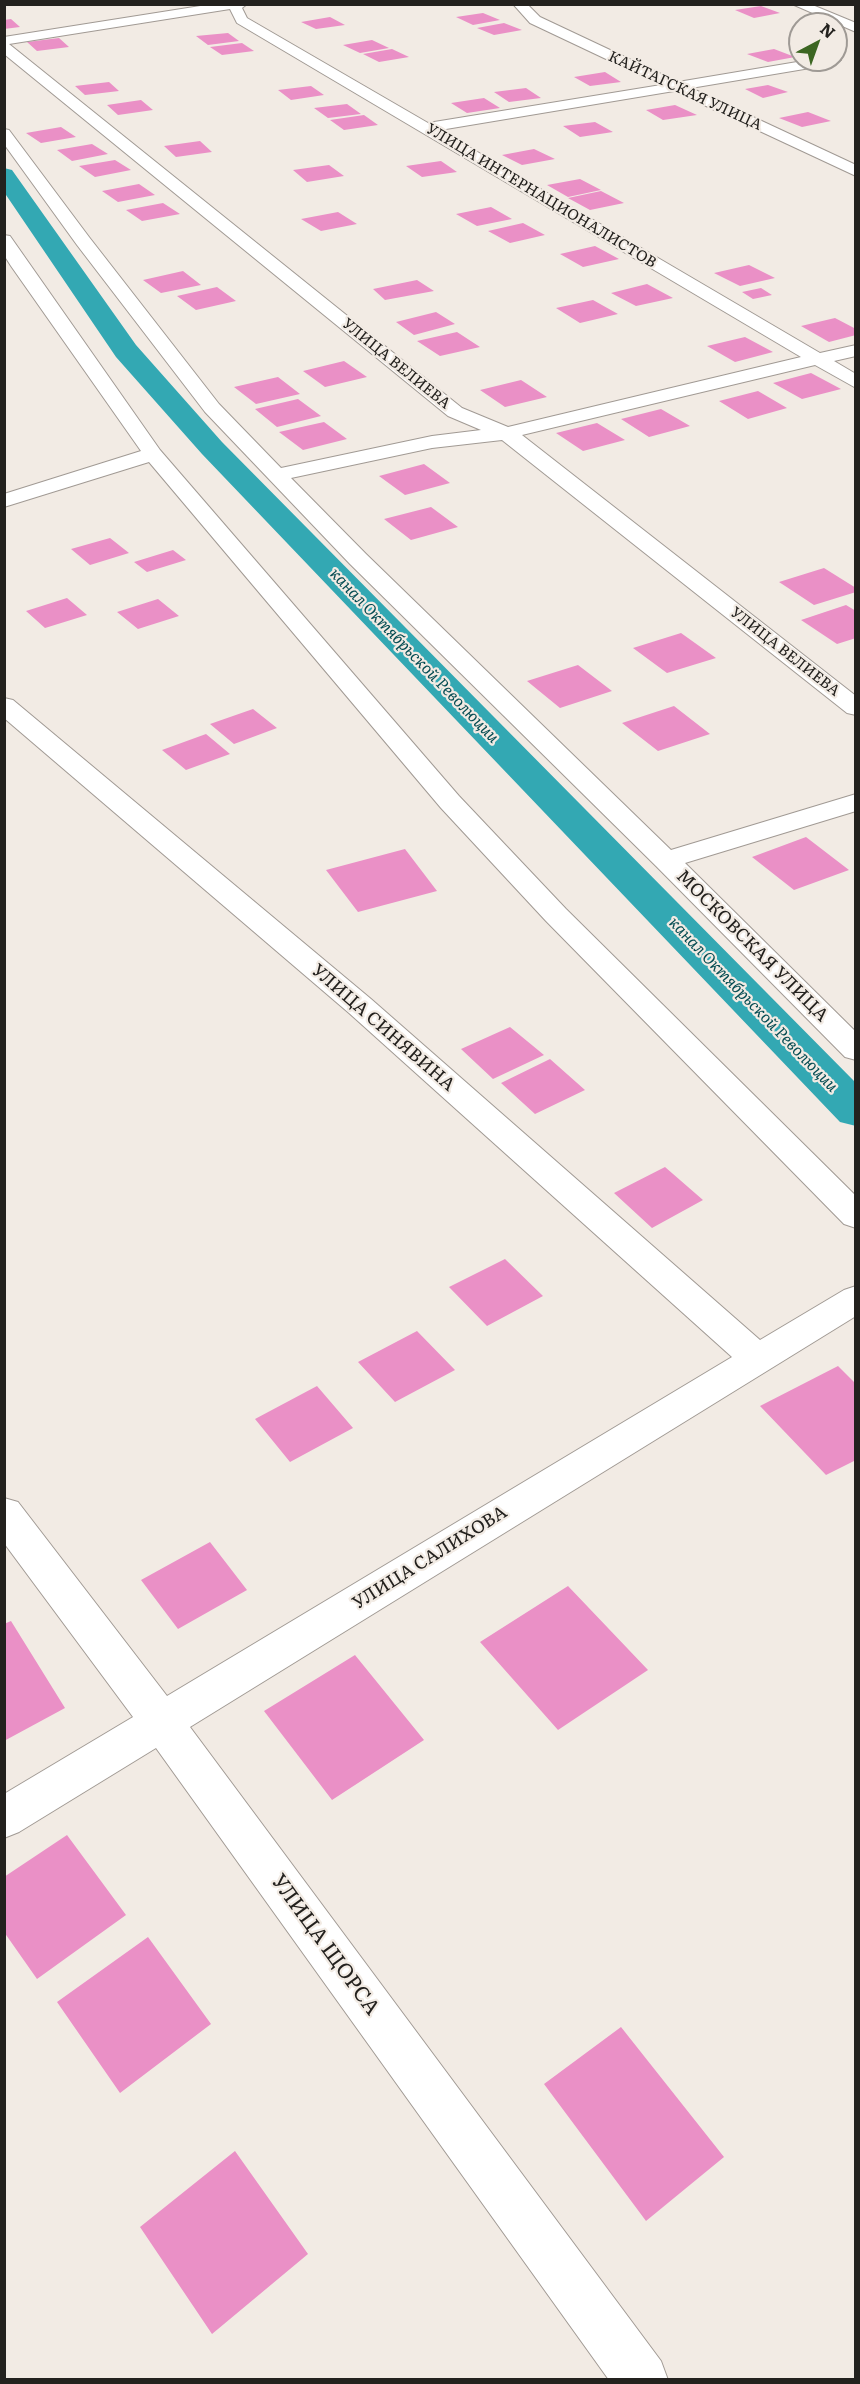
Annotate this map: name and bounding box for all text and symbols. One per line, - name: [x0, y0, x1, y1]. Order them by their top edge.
- north arrow: [788, 12, 848, 72]
- text: N: [816, 16, 841, 43]
- street label: КАЙТАГСКАЯ УЛИЦА: [605, 47, 765, 135]
- street label: УЛИЦА ИНТЕРНАЦИОНАЛИСТОВ: [423, 120, 659, 272]
- street label: УЛИЦА ВЕЛИЕВА: [338, 315, 454, 413]
- water label: канал Октябрьской Революции: [325, 565, 503, 747]
- street label: УЛИЦА ВЕЛИЕВА: [727, 604, 843, 700]
- street label: МОСКОВСКАЯ УЛИЦА: [672, 866, 832, 1026]
- water label: канал Октябрьской Революции: [664, 914, 842, 1096]
- street label: УЛИЦА СИНЯВИНА: [307, 960, 459, 1096]
- street label: УЛИЦА САЛИХОВА: [349, 1502, 511, 1614]
- street label: УЛИЦА ЩОРСА: [266, 1870, 384, 2020]

